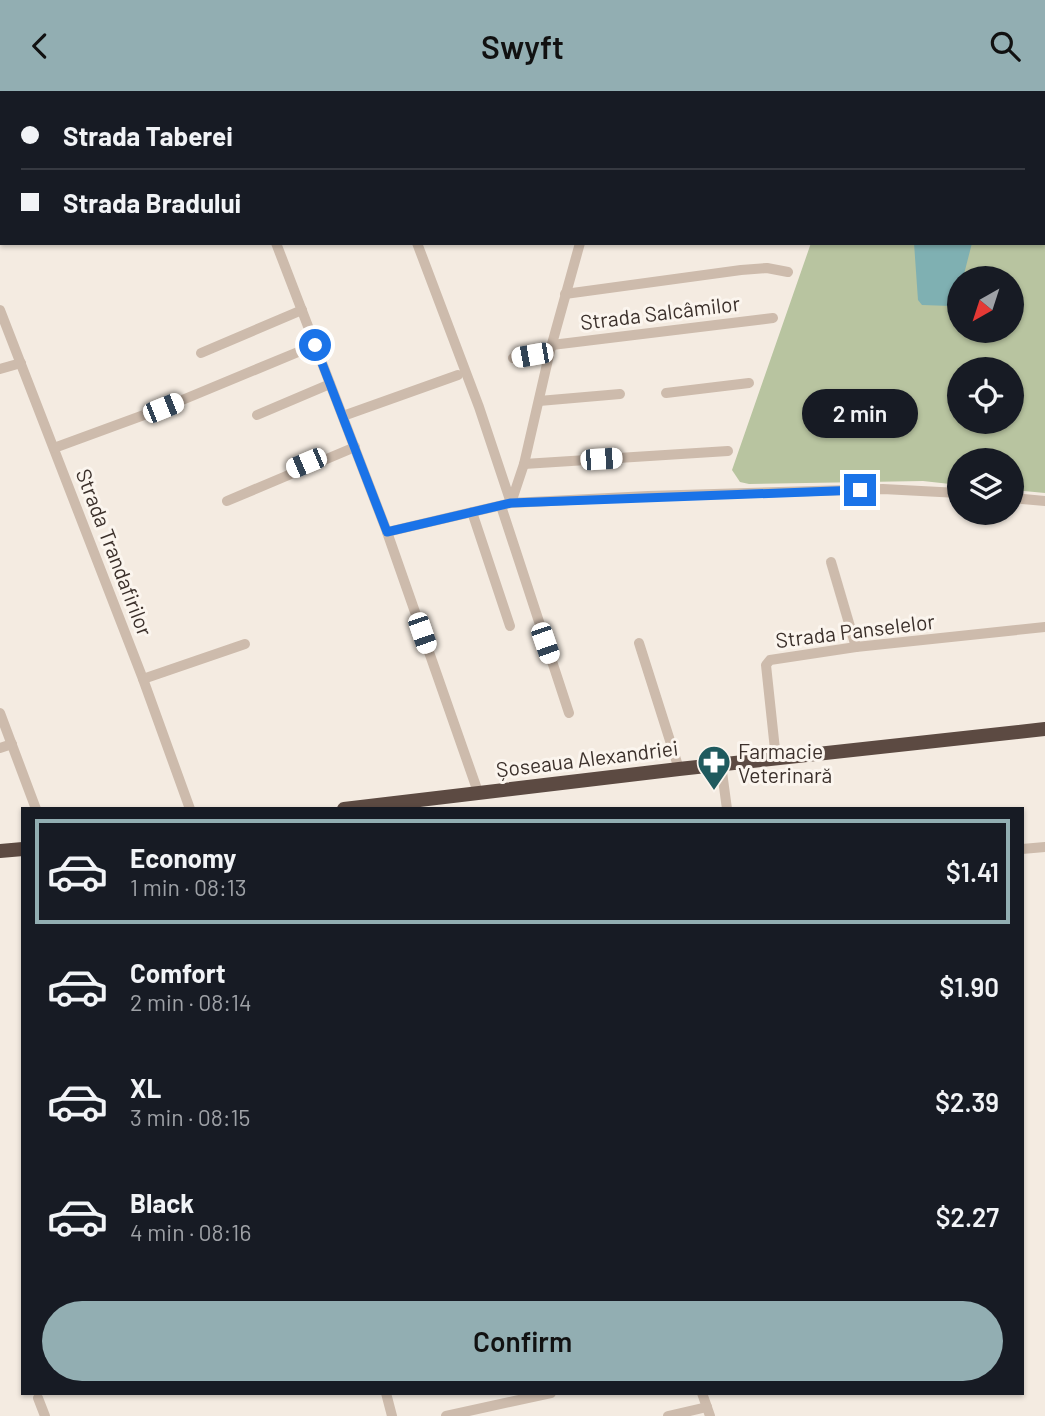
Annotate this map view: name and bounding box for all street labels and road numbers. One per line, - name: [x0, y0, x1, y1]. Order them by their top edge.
- street label: Strada Salcâmilor: [579, 290, 742, 334]
- street label: Strada Trandafirilor: [72, 465, 159, 639]
- street label: Strada Panselelor: [774, 608, 936, 652]
- street label: Șoseaua Alexandriei: [495, 734, 679, 782]

